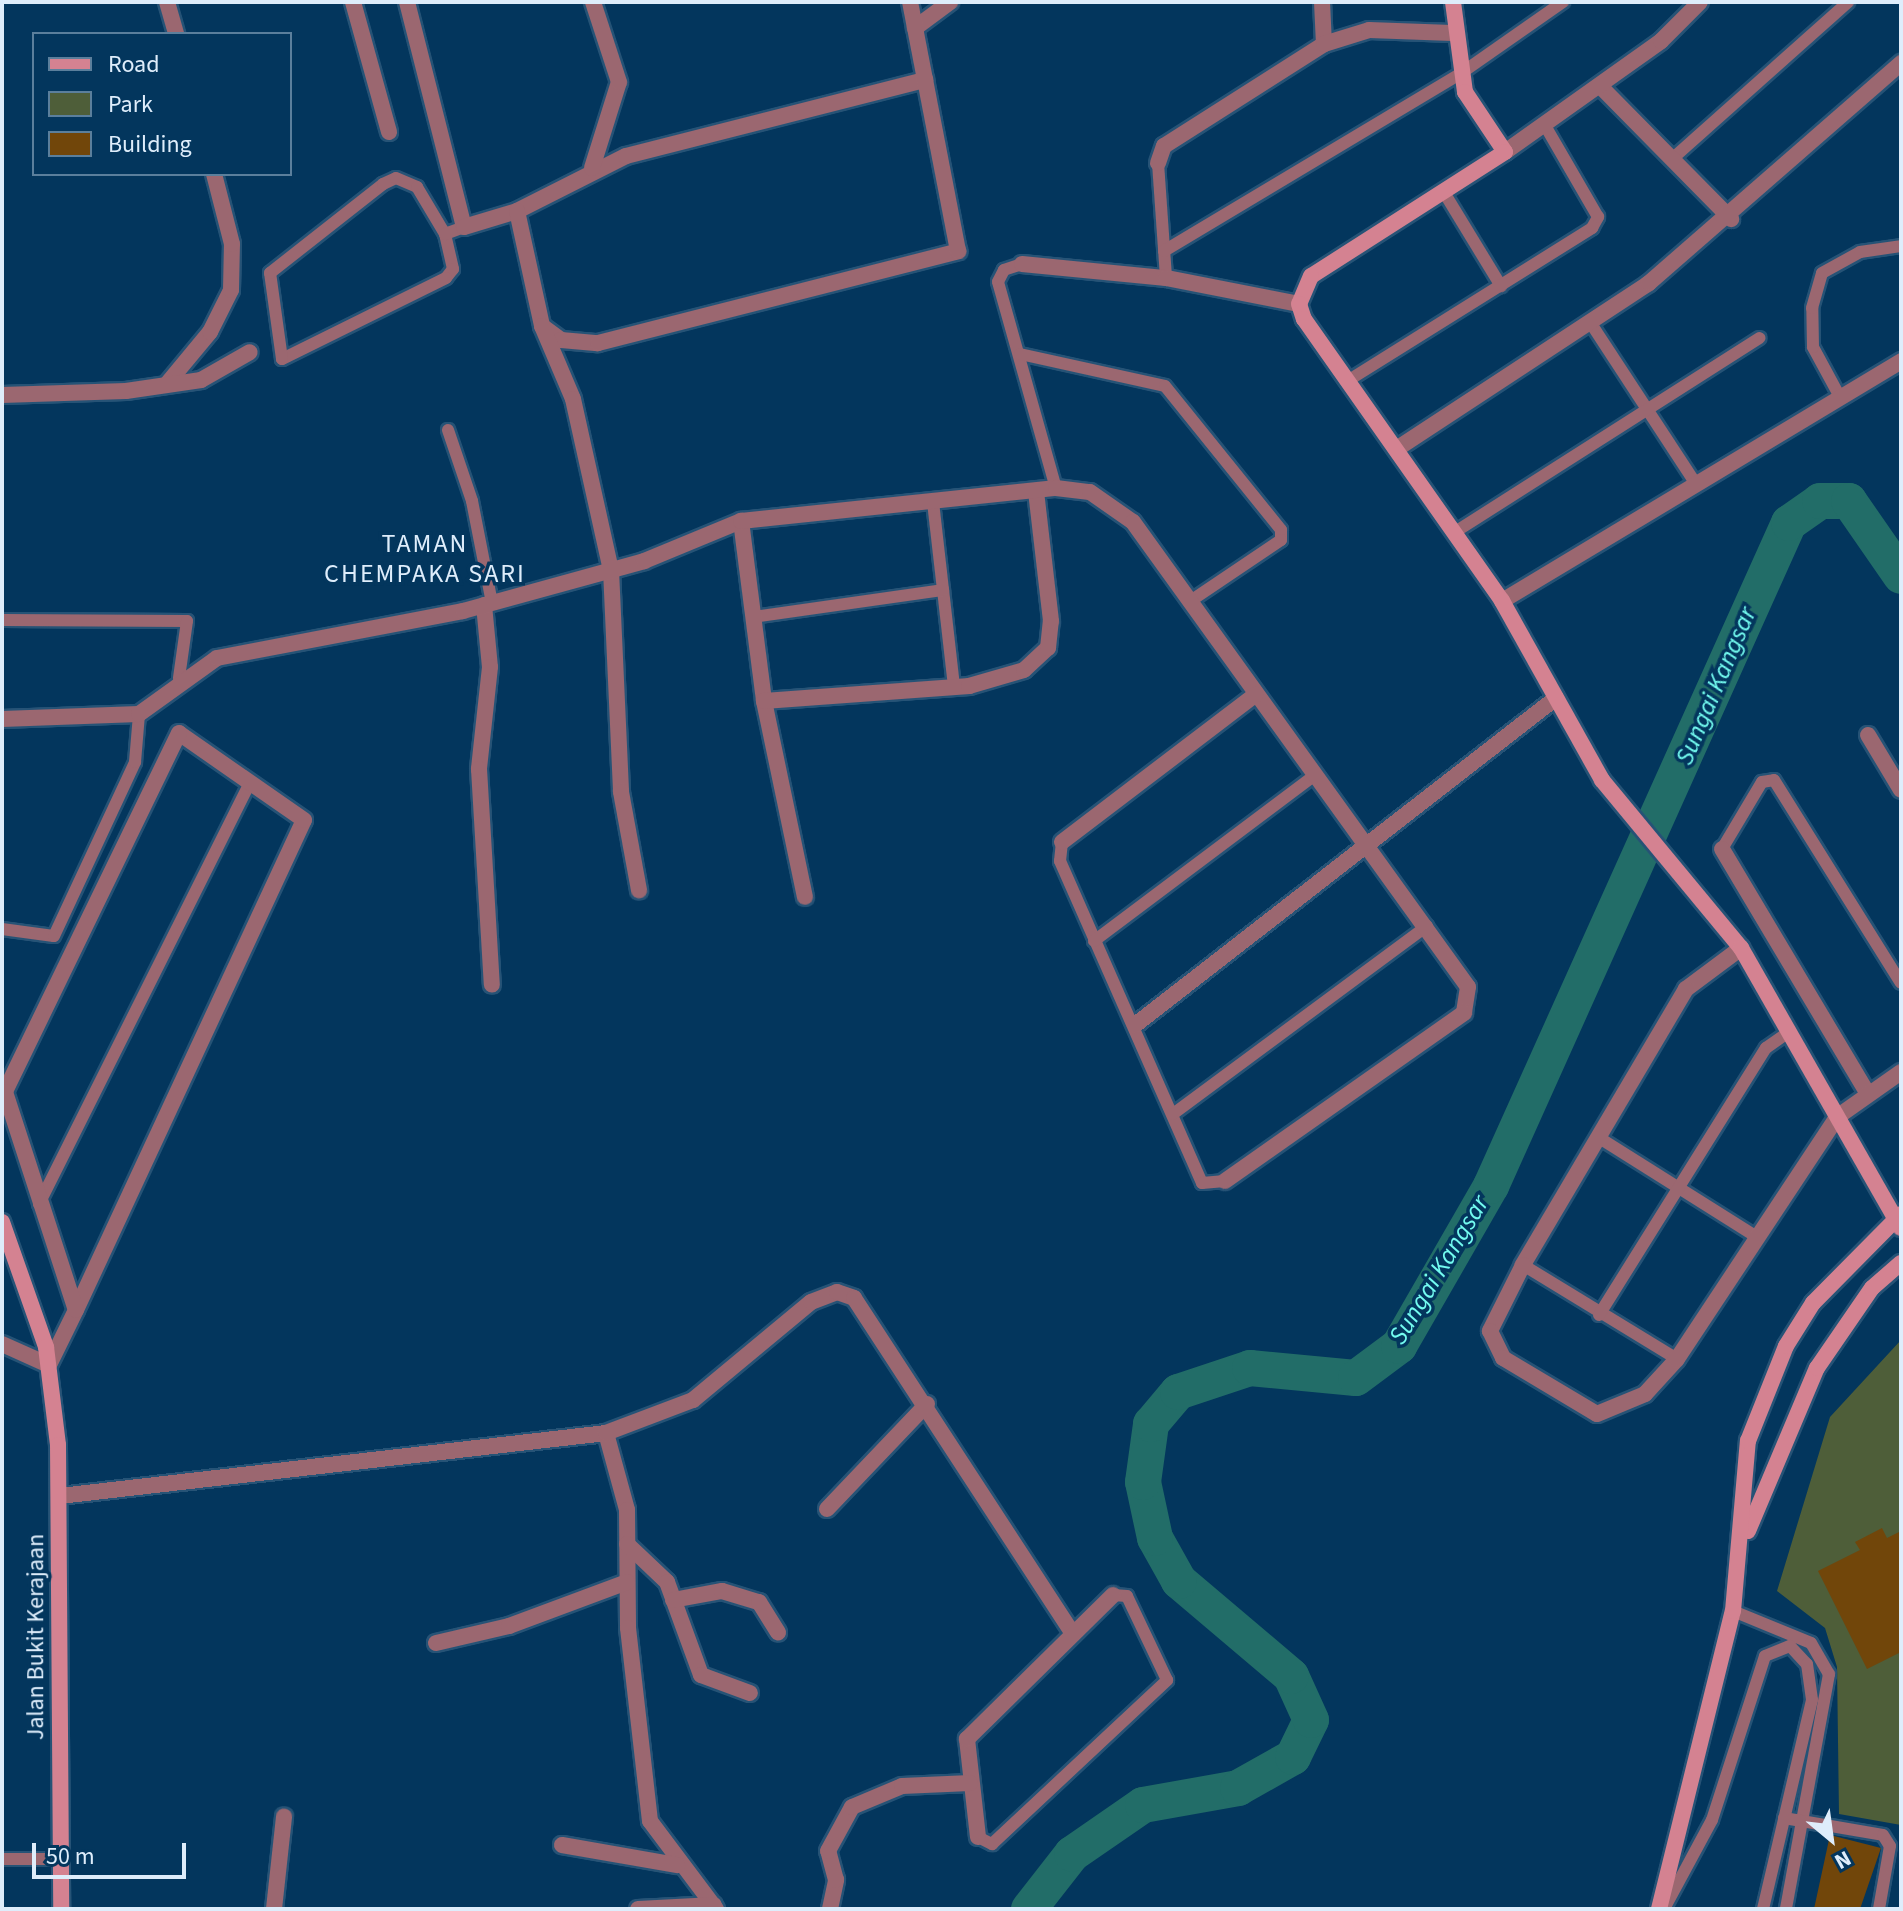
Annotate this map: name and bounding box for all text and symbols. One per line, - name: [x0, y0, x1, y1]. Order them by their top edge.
- legend: [32, 32, 292, 176]
- text: Road: [108, 47, 160, 82]
- text: Park: [108, 87, 153, 122]
- text: Building: [108, 127, 192, 162]
- district label: TAMAN CHEMPAKA SARI: [324, 528, 526, 590]
- water label: Sungai Kangsar: [1669, 602, 1763, 770]
- water label: Sungai Kangsar: [1382, 1190, 1496, 1350]
- street label: Jalan Bukit Kerajaan: [22, 1534, 50, 1740]
- north arrow: [1791, 1799, 1871, 1879]
- scale bar: [36, 1827, 190, 1877]
- text: 50 m: [46, 1839, 95, 1874]
- text: N: [1828, 1842, 1857, 1878]

